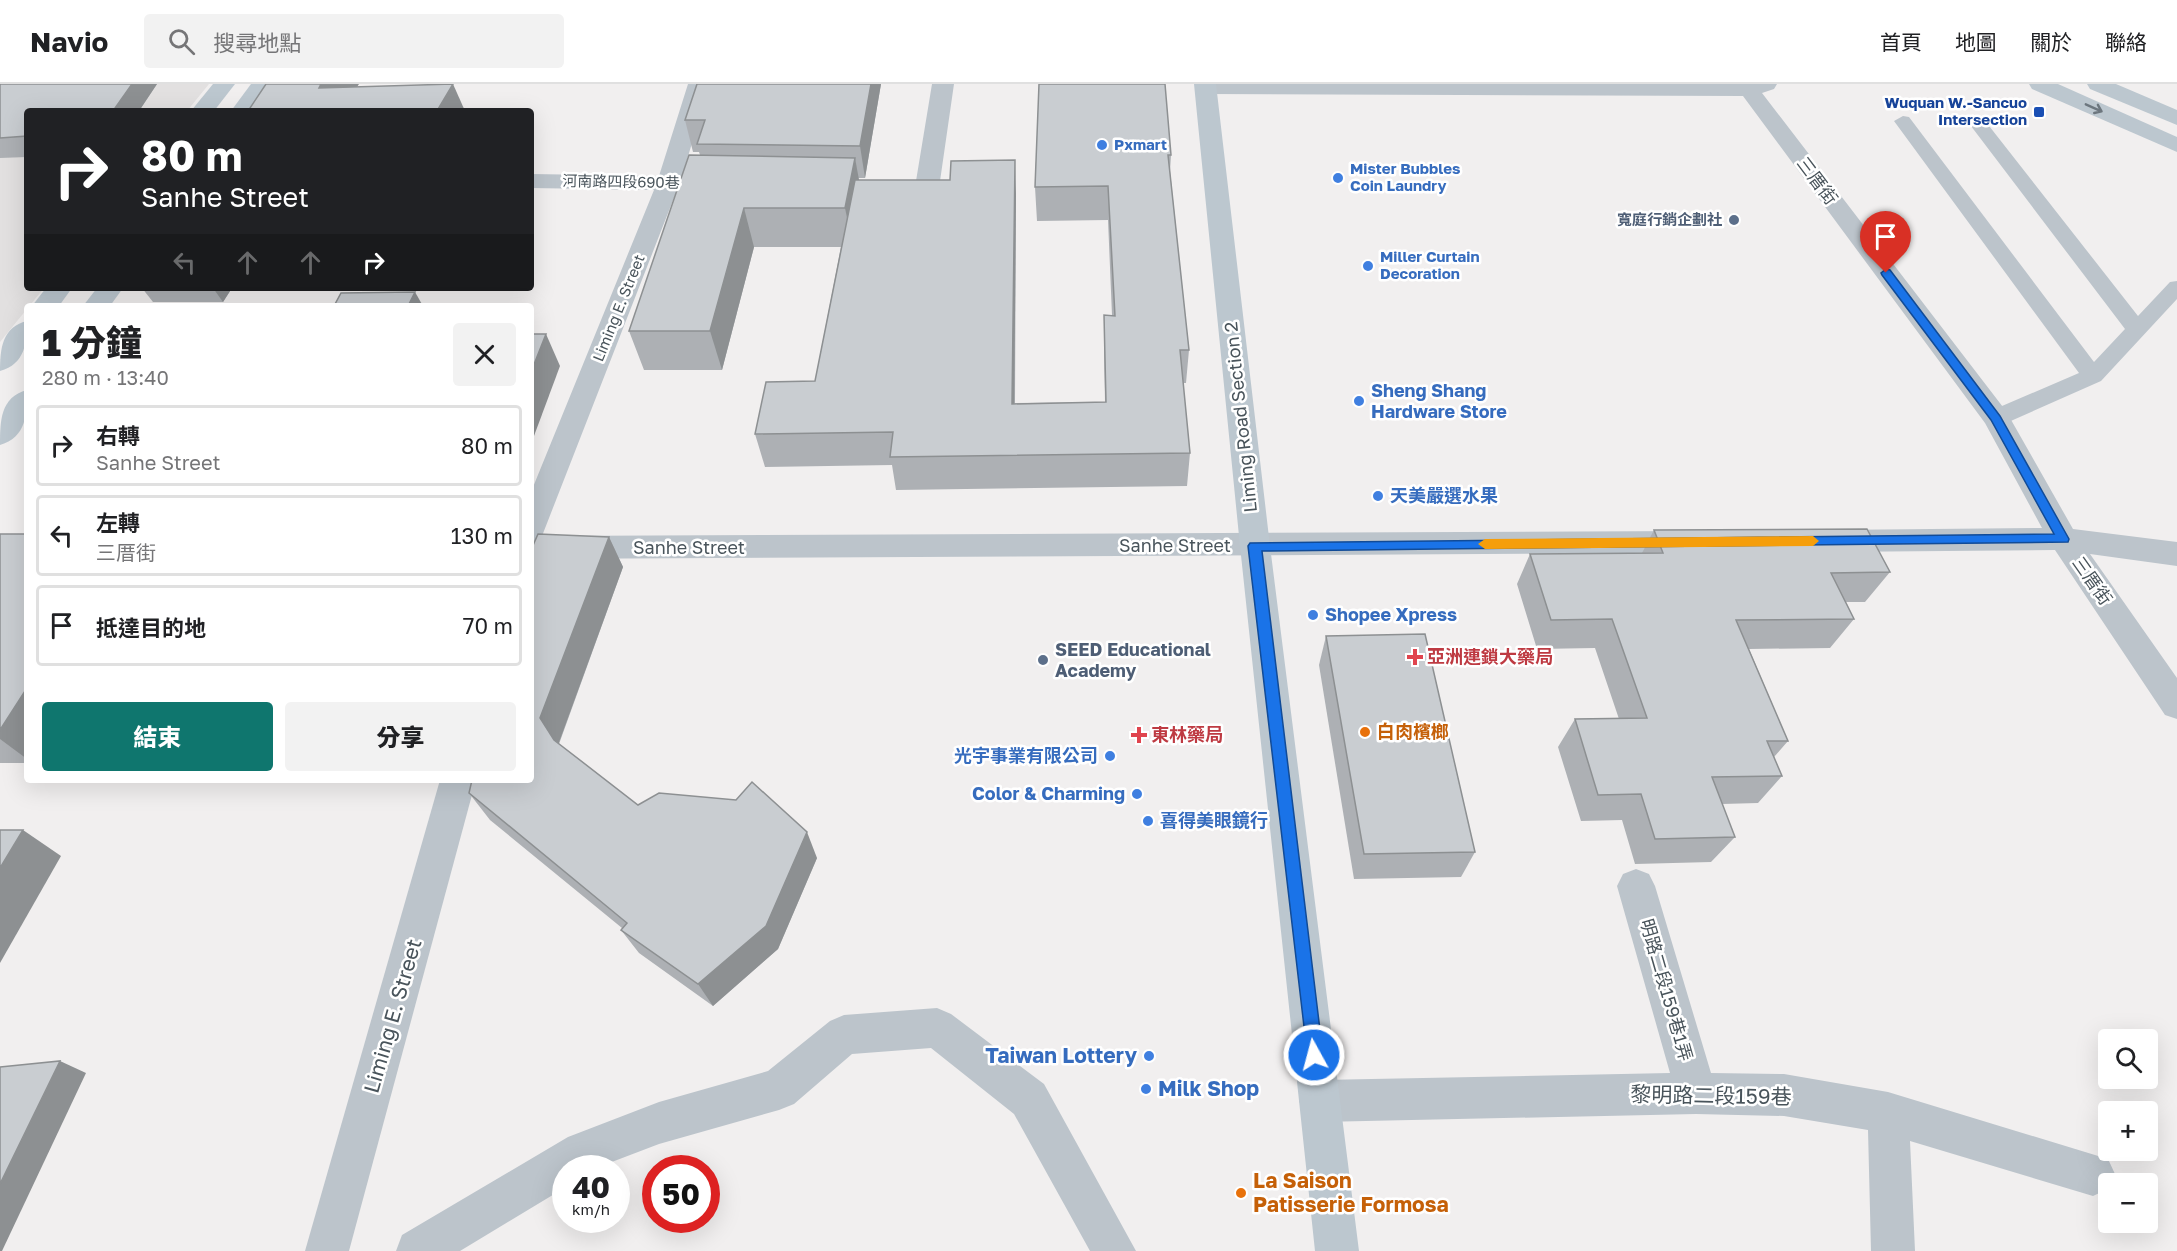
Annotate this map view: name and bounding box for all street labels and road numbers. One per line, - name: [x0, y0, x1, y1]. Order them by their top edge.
- street label: 三厝街: [1793, 152, 1843, 209]
- street label: 河南路四段690巷: [562, 171, 680, 191]
- street label: Liming E. Street: [588, 251, 648, 364]
- street label: Liming Road Section 2: [1219, 321, 1261, 514]
- street label: Sanhe Street: [1119, 534, 1231, 556]
- street label: Sanhe Street: [633, 536, 745, 558]
- street label: 三厝街: [2068, 552, 2117, 609]
- street label: 明路二段159巷1弄: [1636, 916, 1698, 1063]
- street label: Liming E. Street: [358, 936, 427, 1096]
- street label: 黎明路二段159巷: [1630, 1081, 1792, 1109]

